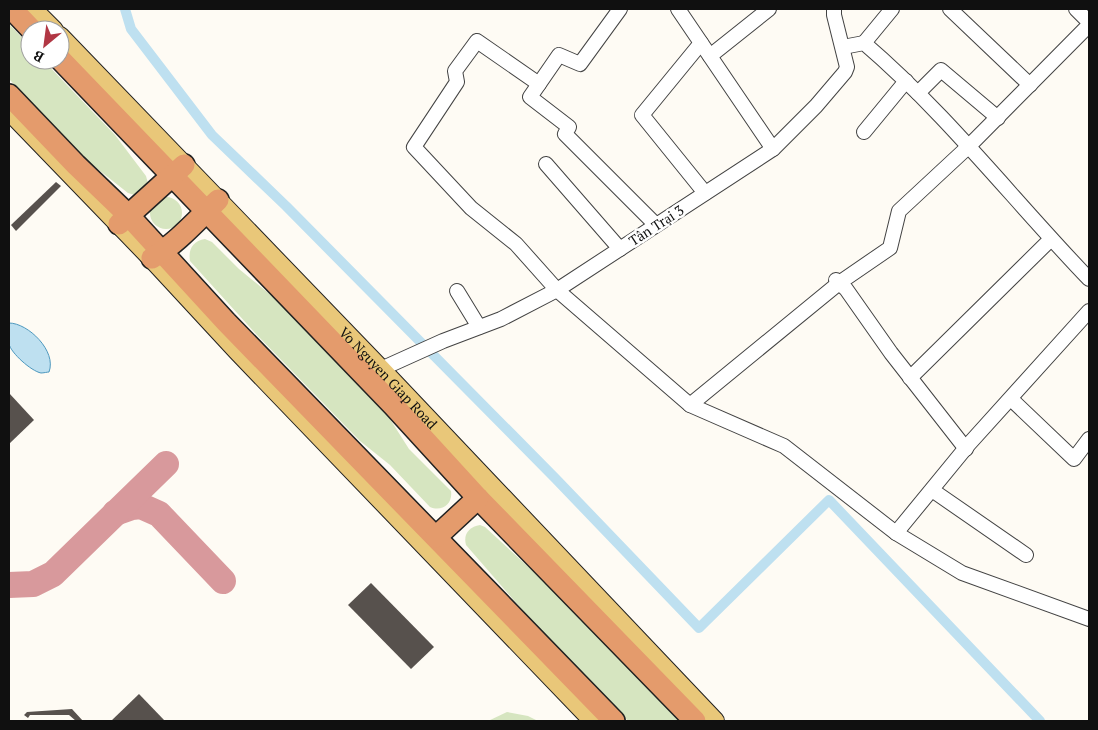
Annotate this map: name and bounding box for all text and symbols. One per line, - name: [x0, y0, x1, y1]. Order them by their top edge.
- north arrow: [20, 20, 70, 70]
- text: B: [30, 46, 47, 67]
- street label: Tân Trại 3: [625, 200, 687, 250]
- street label: Vo Nguyen Giap Road: [336, 322, 442, 433]

